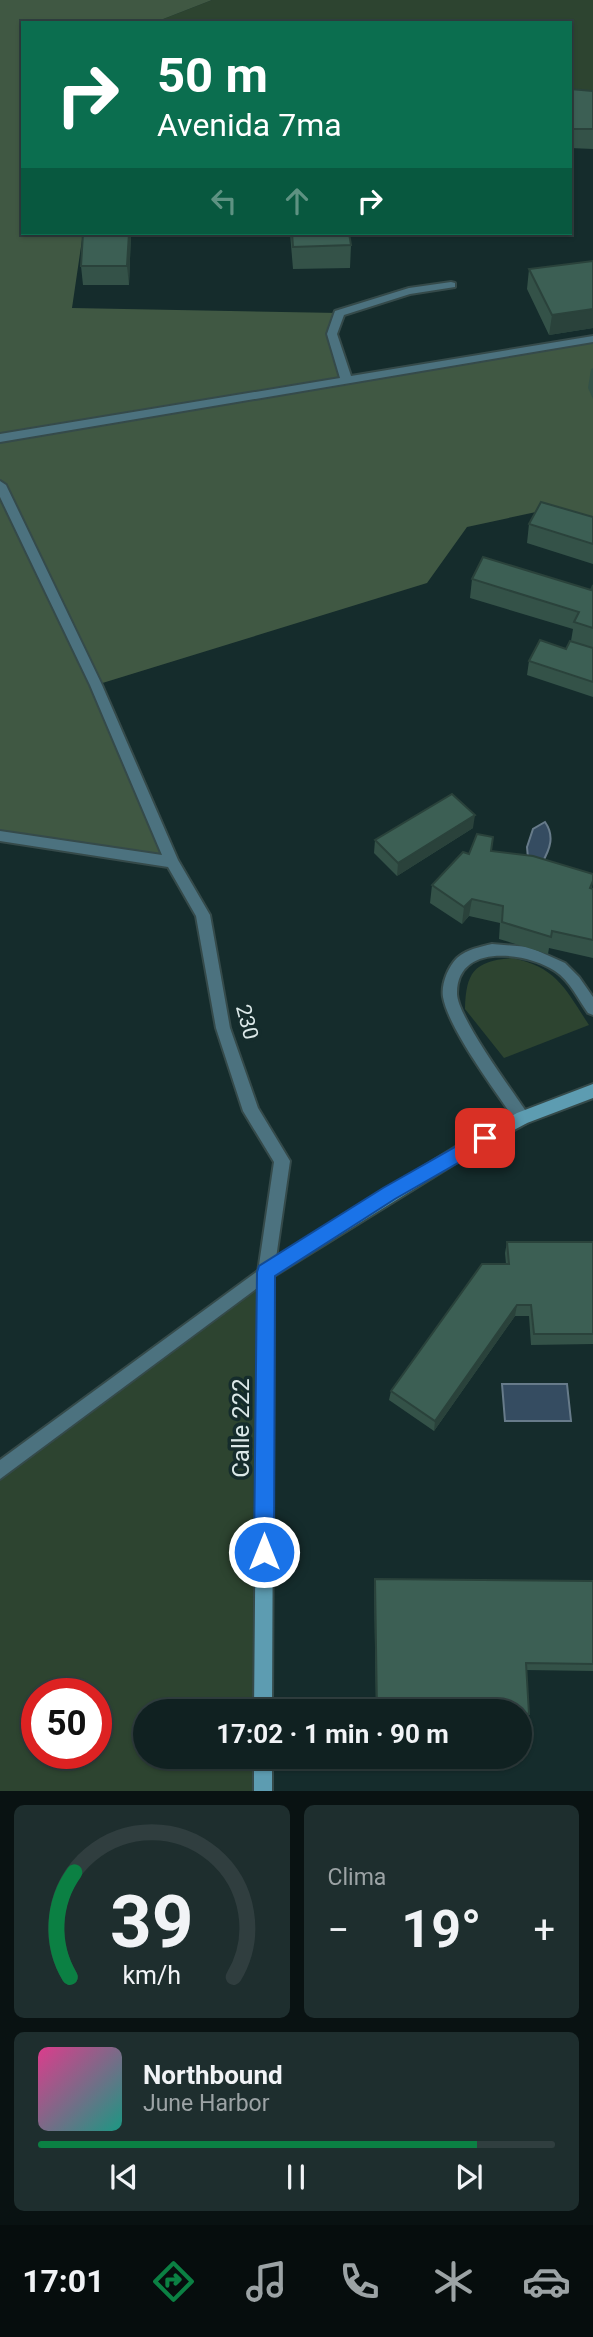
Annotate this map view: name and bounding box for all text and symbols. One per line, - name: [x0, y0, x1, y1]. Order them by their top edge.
- text: 50 m: [157, 47, 268, 104]
- icon: right: [42, 49, 133, 140]
- text: Avenida 7ma: [157, 106, 342, 144]
- icon: left: [205, 182, 243, 220]
- icon: ahead: [278, 182, 316, 220]
- icon: right: [351, 182, 389, 220]
- street label: 230: [231, 1002, 263, 1042]
- pin: [455, 1108, 515, 1168]
- icon: arrive: [466, 1119, 504, 1157]
- street label: Calle 222: [227, 1378, 255, 1478]
- position arrow: [227, 1515, 301, 1589]
- speed limit sign: 50: [21, 1678, 112, 1769]
- text: 17:02 · 1 min · 90 m: [216, 1719, 449, 1749]
- text: Clima: [328, 1864, 386, 1891]
- text: 39: [110, 1880, 194, 1966]
- text: 19°: [401, 1899, 481, 1960]
- text: −: [328, 1908, 349, 1952]
- text: +: [533, 1908, 555, 1952]
- text: km/h: [122, 1961, 181, 1990]
- text: Northbound: [143, 2060, 283, 2090]
- text: June Harbor: [143, 2090, 270, 2117]
- icon: previous: [105, 2158, 143, 2196]
- icon: pause: [277, 2158, 315, 2196]
- icon: next: [450, 2158, 488, 2196]
- icon: directions: [149, 2257, 198, 2306]
- icon: music: [242, 2257, 291, 2306]
- icon: phone: [335, 2257, 384, 2306]
- icon: climate: [429, 2257, 478, 2306]
- icon: car: [522, 2257, 571, 2306]
- text: 17:01: [22, 2262, 105, 2300]

